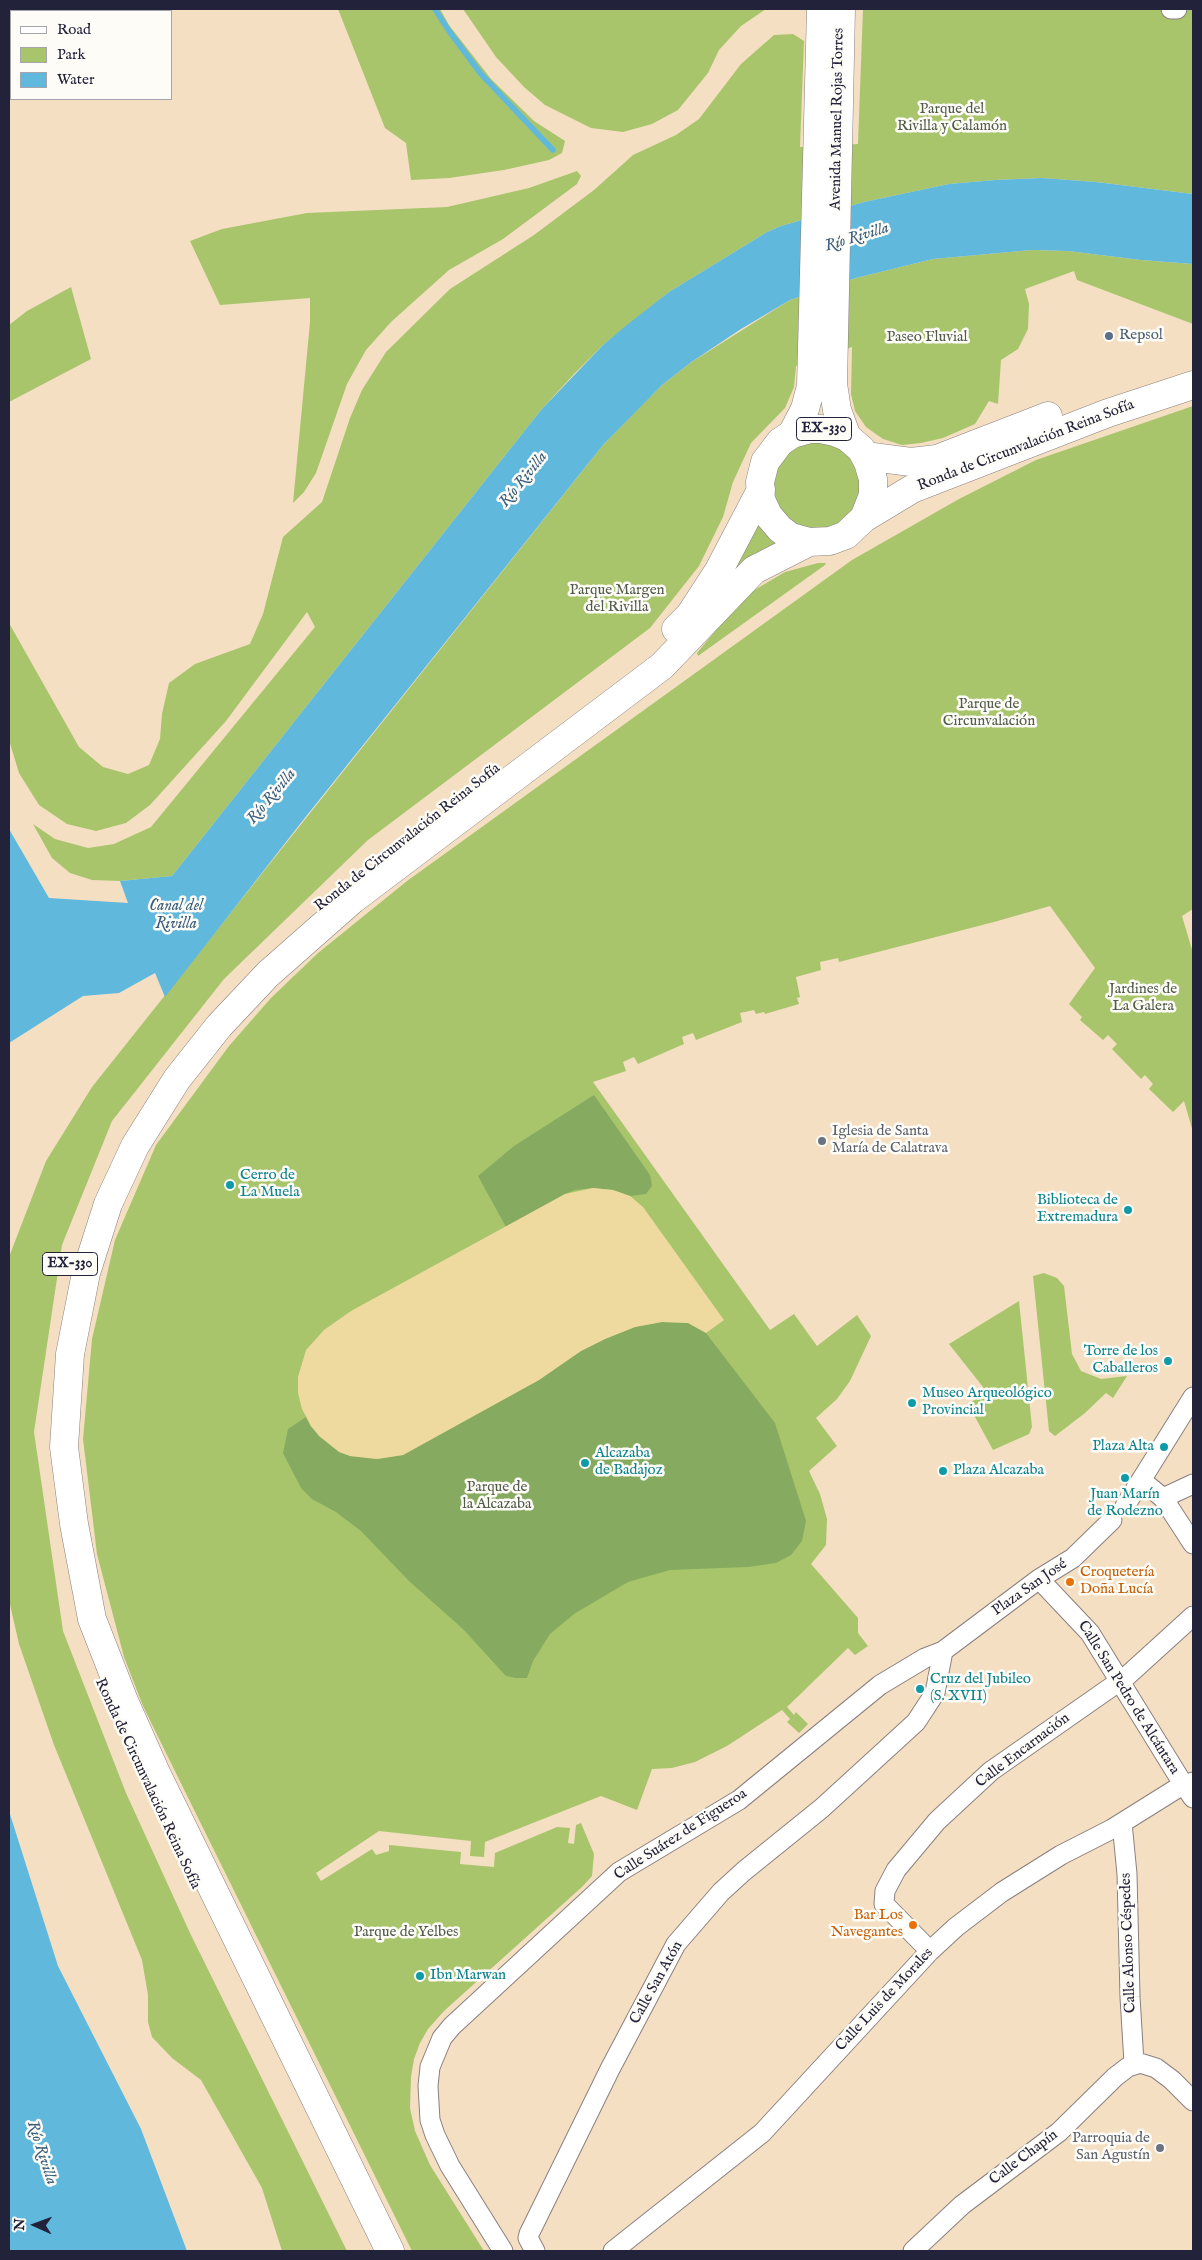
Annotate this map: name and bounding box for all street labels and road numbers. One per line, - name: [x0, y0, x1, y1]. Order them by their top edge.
- street label: Avenida Manuel Rojas Torres: [827, 28, 849, 210]
- street label: Ronda de Circunvalación Reina Sofía: [915, 396, 1137, 496]
- road number: EX-330: [796, 418, 852, 440]
- street label: Ronda de Circunvalación Reina Sofía: [312, 760, 504, 916]
- road number: EX-330: [42, 1252, 98, 1276]
- street label: Plaza San José: [989, 1556, 1071, 1620]
- street label: Calle San Pedro de Alcántara: [1073, 1618, 1183, 1778]
- street label: Ronda de Circunvalación Reina Sofía: [90, 1676, 204, 1892]
- street label: Calle Encarnación: [972, 1710, 1074, 1792]
- street label: Calle Suárez de Figueroa: [611, 1785, 751, 1885]
- street label: Calle Alonso Céspedes: [1118, 1873, 1140, 2013]
- street label: Calle San Atón: [627, 1938, 687, 2028]
- street label: Calle Luis de Morales: [832, 1945, 938, 2055]
- street label: Calle Chapín: [986, 2127, 1062, 2189]

